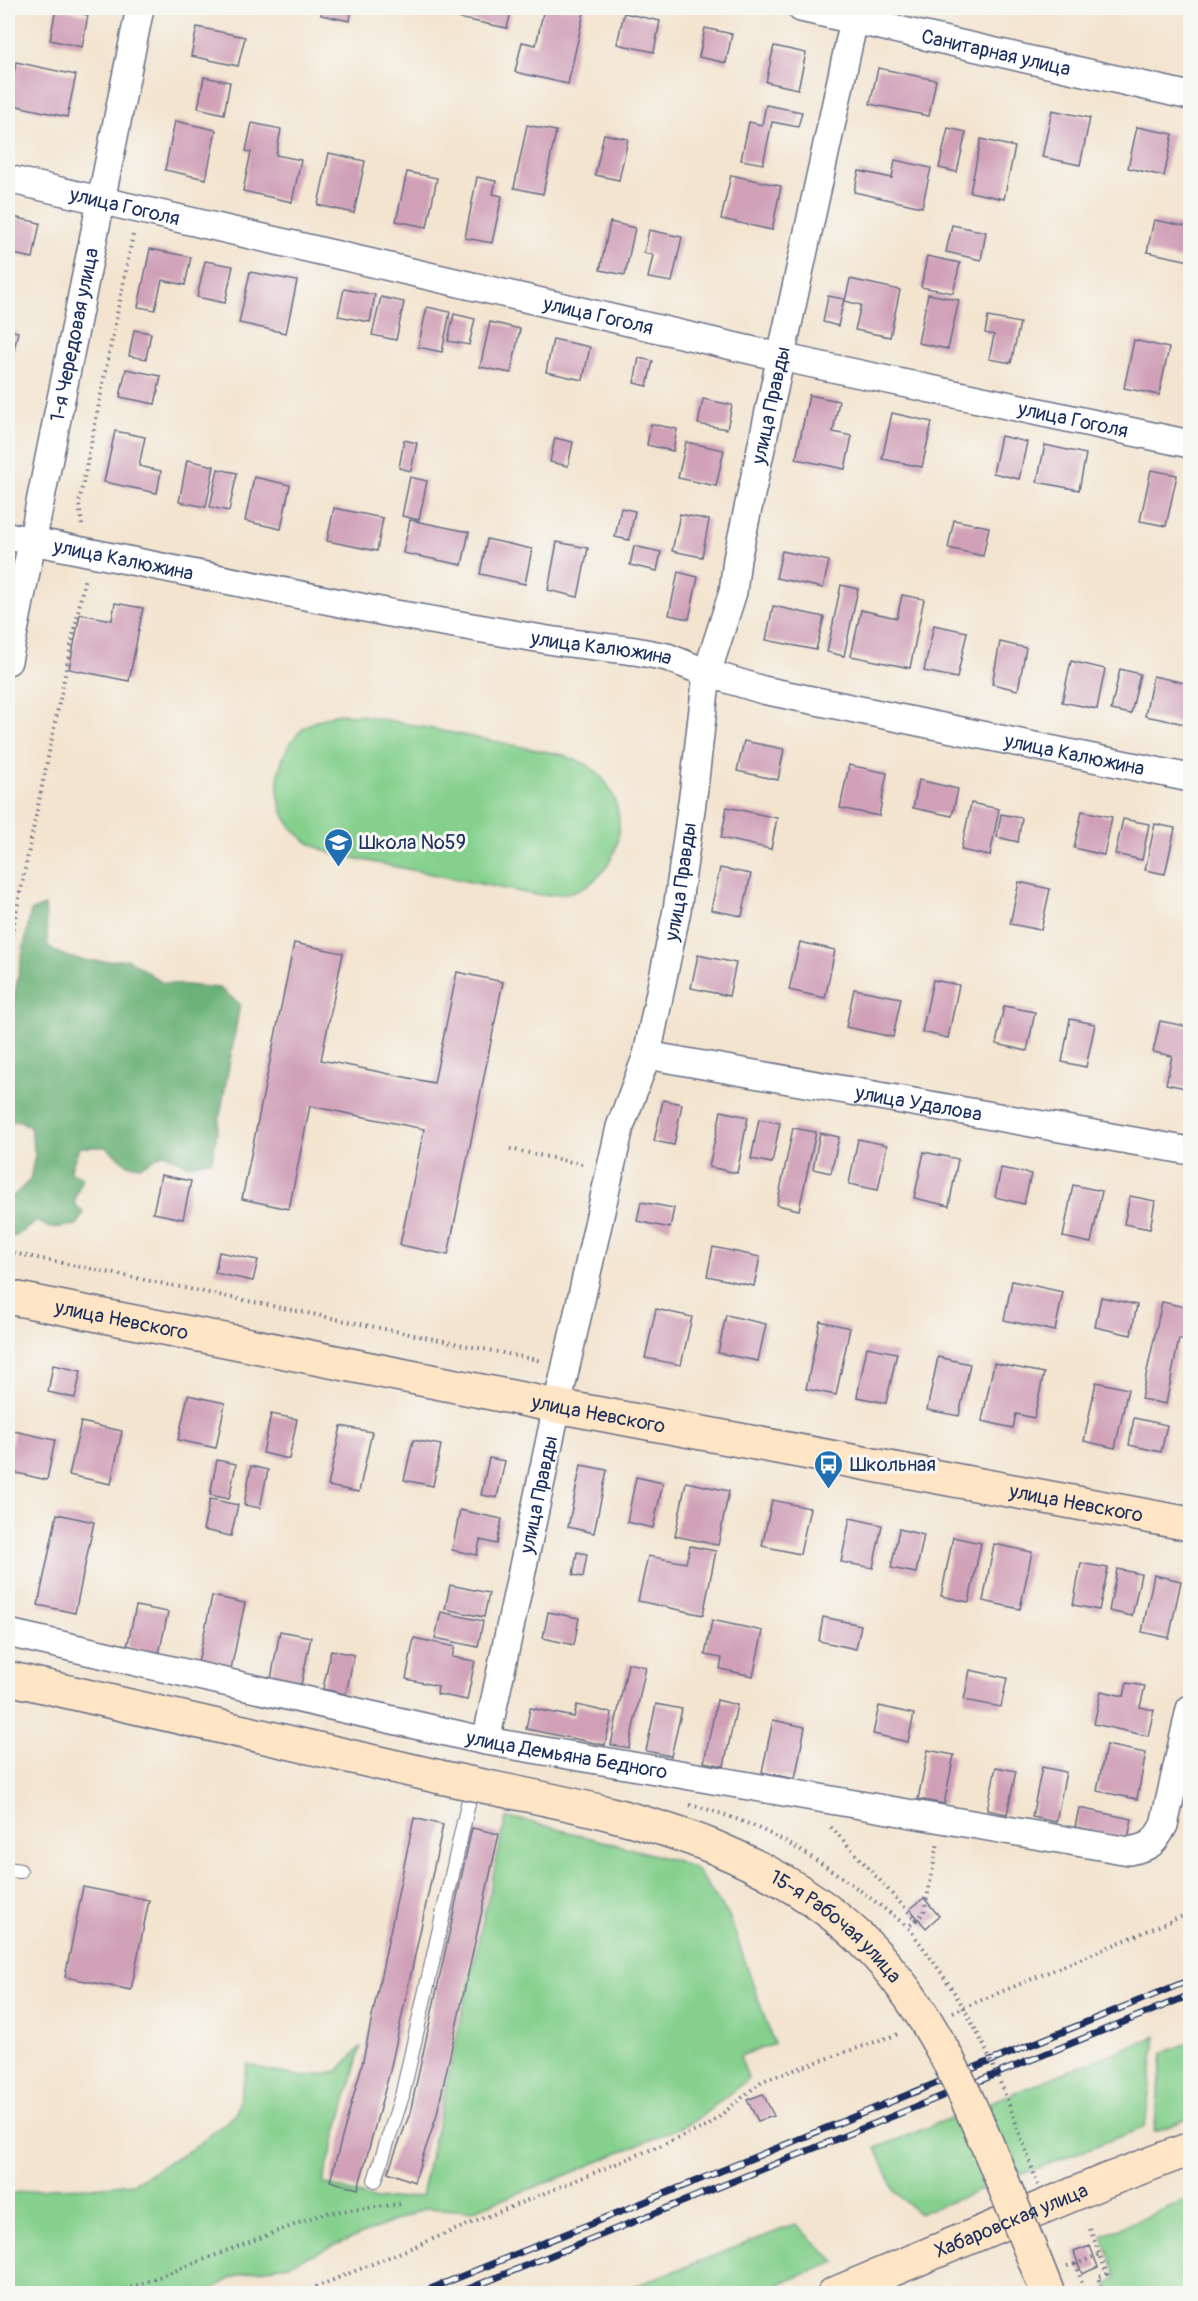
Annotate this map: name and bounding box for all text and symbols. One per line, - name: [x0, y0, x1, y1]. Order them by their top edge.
- street label: Санитарная улица: [919, 24, 1073, 82]
- street label: улица Гоголя: [66, 181, 182, 231]
- street label: 1-я Чередовая улица: [45, 246, 104, 424]
- street label: улица Гоголя: [540, 291, 656, 340]
- street label: улица Правды: [746, 344, 796, 467]
- street label: улица Гоголя: [1015, 396, 1131, 444]
- street label: улица Калюжина: [50, 533, 196, 586]
- street label: улица Калюжина: [528, 625, 676, 671]
- street label: улица Калюжина: [1001, 728, 1147, 781]
- street label: улица Правды: [659, 821, 702, 944]
- school or university icon: Школа №59: [322, 826, 354, 868]
- place label: Школа №59: [359, 830, 466, 855]
- street label: улица Удалова: [853, 1080, 984, 1127]
- street label: улица Невского: [52, 1294, 191, 1346]
- street label: улица Невского: [529, 1389, 668, 1439]
- street label: улица Правды: [514, 1433, 563, 1557]
- bus stop icon: Школьная: [813, 1448, 845, 1490]
- place label: Школьная: [850, 1452, 936, 1477]
- street label: улица Невского: [1006, 1478, 1145, 1528]
- street label: улица Демьяна Бедного: [463, 1725, 669, 1785]
- street label: 15-я Рабочая улица: [766, 1864, 907, 1988]
- street label: Хабаровская улица: [931, 2178, 1092, 2264]

